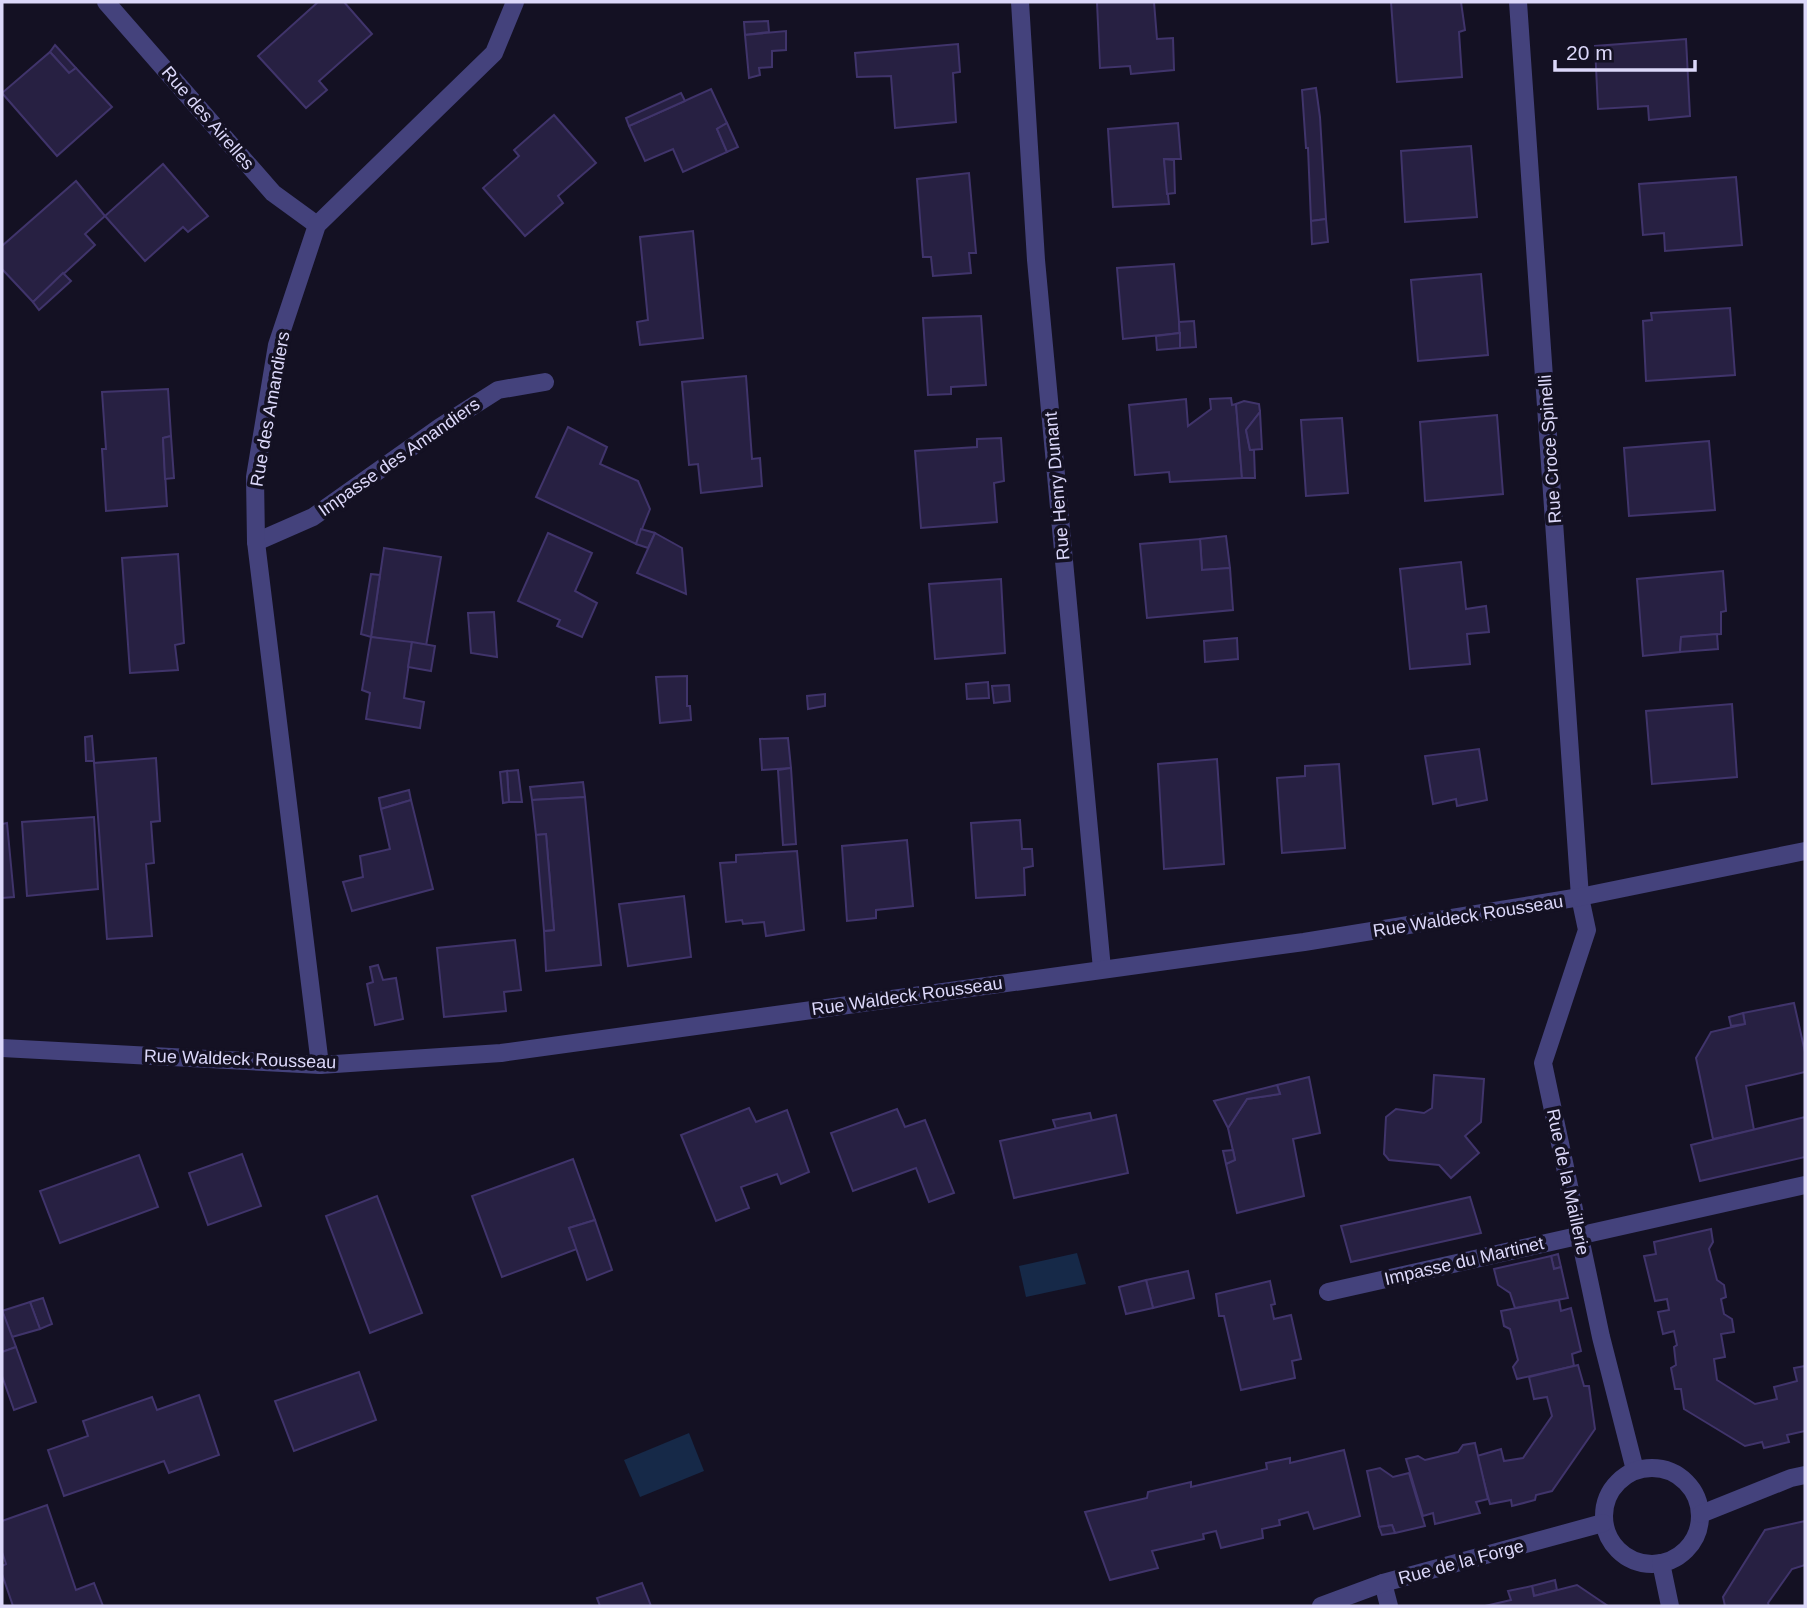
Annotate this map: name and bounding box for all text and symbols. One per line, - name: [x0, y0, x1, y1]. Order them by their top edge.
- scale bar: [1555, 28, 1695, 72]
- text: 20 m: [1566, 41, 1613, 64]
- street label: Rue des Airelles: [158, 62, 258, 174]
- street label: Rue des Amandiers: [247, 330, 293, 488]
- street label: Rue Croce Spinelli: [1535, 374, 1565, 524]
- street label: Impasse des Amandiers: [315, 394, 483, 520]
- street label: Rue Henry Dunant: [1041, 411, 1073, 561]
- street label: Rue Waldeck Rousseau: [1371, 891, 1565, 941]
- street label: Rue Waldeck Rousseau: [810, 973, 1004, 1019]
- street label: Rue Waldeck Rousseau: [143, 1046, 337, 1072]
- street label: Rue de la Maillerie: [1543, 1107, 1593, 1257]
- street label: Impasse du Martinet: [1382, 1233, 1546, 1289]
- street label: Rue de la Forge: [1396, 1536, 1526, 1588]

